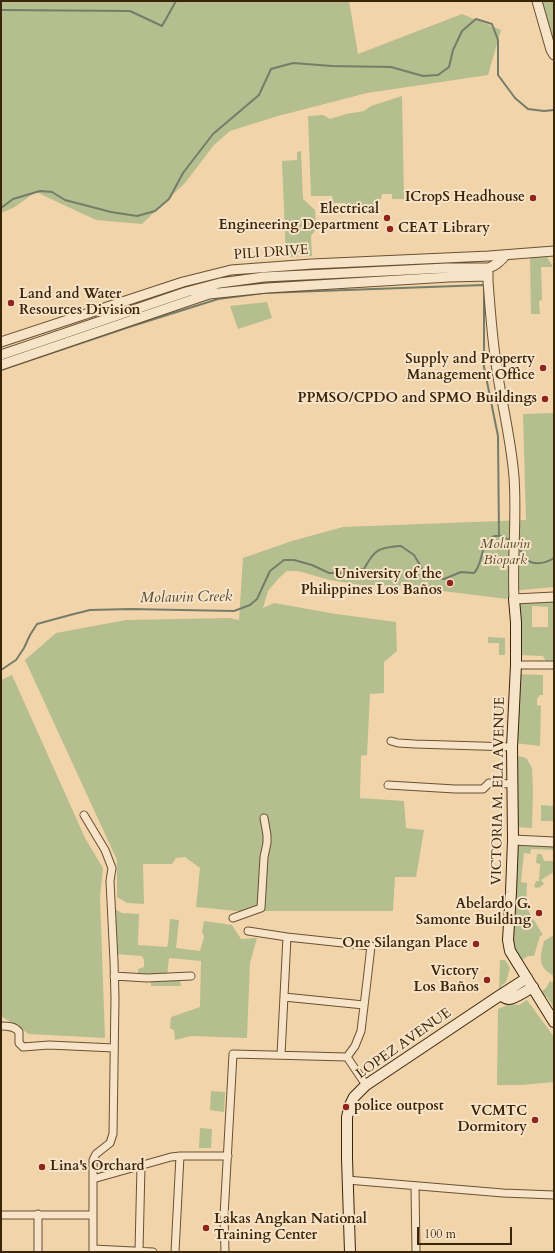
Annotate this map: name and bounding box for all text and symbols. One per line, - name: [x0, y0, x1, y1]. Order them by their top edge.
- place label: ICropS Headhouse: [405, 190, 525, 206]
- marker: ICropS Headhouse: [528, 193, 538, 203]
- place label: Electrical Engineering Department: [219, 202, 379, 234]
- marker: Electrical Engineering Department: [382, 213, 392, 223]
- place label: CEAT Library: [398, 221, 490, 237]
- marker: CEAT Library: [385, 224, 395, 234]
- street label: PILI DRIVE: [233, 242, 309, 264]
- place label: Land and Water Resources Division: [19, 287, 140, 320]
- marker: Land and Water Resources Division: [6, 298, 16, 308]
- place label: Supply and Property Management Office: [405, 352, 535, 384]
- marker: Supply and Property Management Office: [538, 363, 548, 373]
- place label: PPMSO/CPDO and SPMO Buildings: [297, 391, 537, 407]
- marker: PPMSO/CPDO and SPMO Buildings: [540, 394, 550, 404]
- park label: Molawin Biopark: [480, 537, 530, 570]
- place label: University of the Philippines Los Baños: [301, 567, 442, 600]
- marker: University of the Philippines Los Baños: [445, 578, 455, 588]
- water label: Molawin Creek: [140, 588, 232, 608]
- street label: VICTORIA M. ELA AVENUE: [489, 697, 509, 885]
- place label: Abelardo G. Samonte Building: [416, 897, 531, 930]
- marker: Abelardo G. Samonte Building: [534, 908, 544, 918]
- place label: One Silangan Place: [342, 936, 468, 952]
- marker: One Silangan Place: [471, 939, 481, 949]
- place label: Victory Los Baños: [414, 964, 479, 996]
- marker: Victory Los Baños: [482, 975, 492, 985]
- street label: LOPEZ AVENUE: [353, 1005, 455, 1083]
- place label: police outpost: [354, 1099, 444, 1115]
- marker: police outpost: [341, 1102, 351, 1112]
- place label: VCMTC Dormitory: [457, 1104, 527, 1136]
- marker: VCMTC Dormitory: [530, 1115, 540, 1125]
- place label: Lina's Orchard: [50, 1159, 144, 1175]
- marker: Lina's Orchard: [37, 1162, 47, 1172]
- place label: Lakas Angkan National Training Center: [214, 1212, 367, 1244]
- scale bar: [419, 1219, 514, 1245]
- marker: Lakas Angkan National Training Center: [201, 1223, 211, 1233]
- text: 100 m: [424, 1226, 456, 1242]

